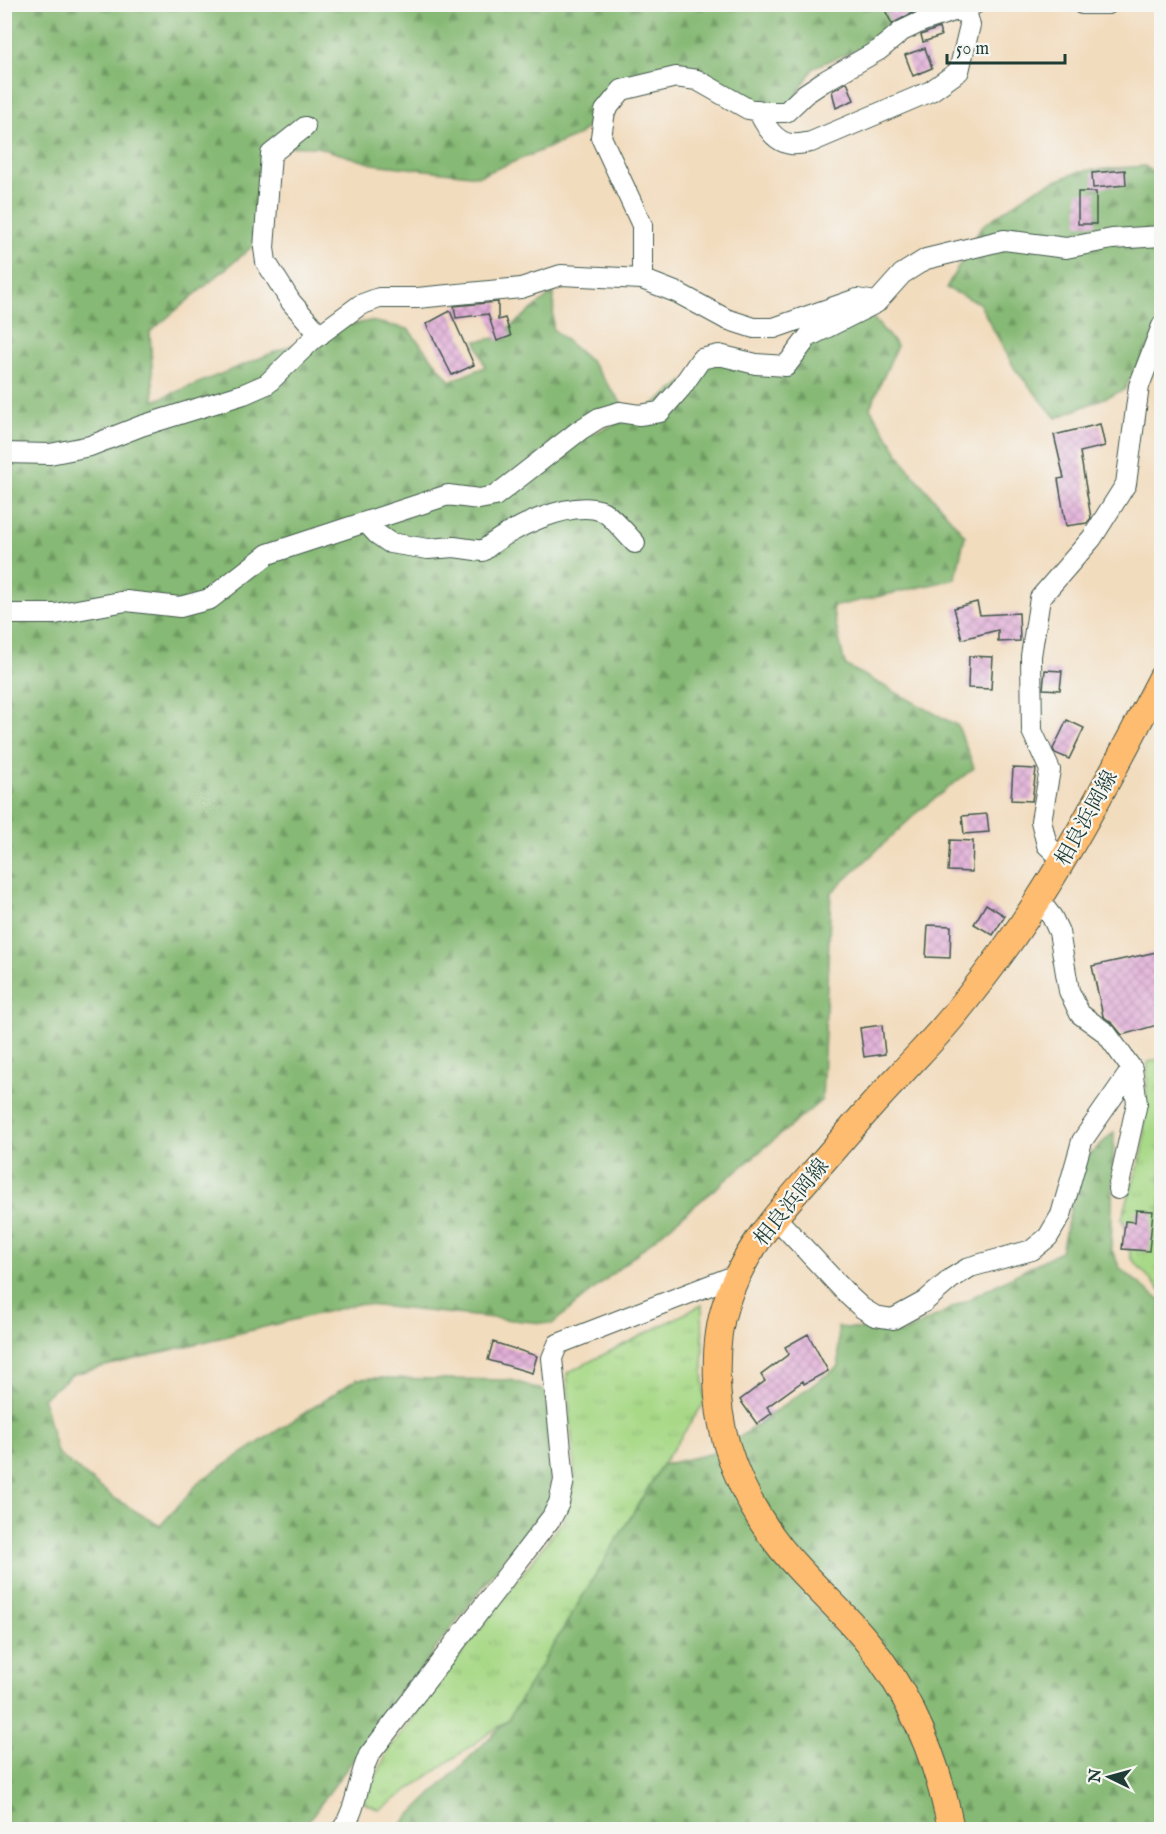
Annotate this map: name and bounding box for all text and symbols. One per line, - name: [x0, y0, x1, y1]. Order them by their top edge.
- scale bar: [947, 27, 1066, 65]
- text: 50 m: [956, 38, 989, 61]
- street label: 相良浜岡線: [1050, 766, 1125, 871]
- street label: 相良浜岡線: [749, 1154, 836, 1252]
- north arrow: [1079, 1747, 1139, 1807]
- text: N: [1085, 1768, 1107, 1785]

